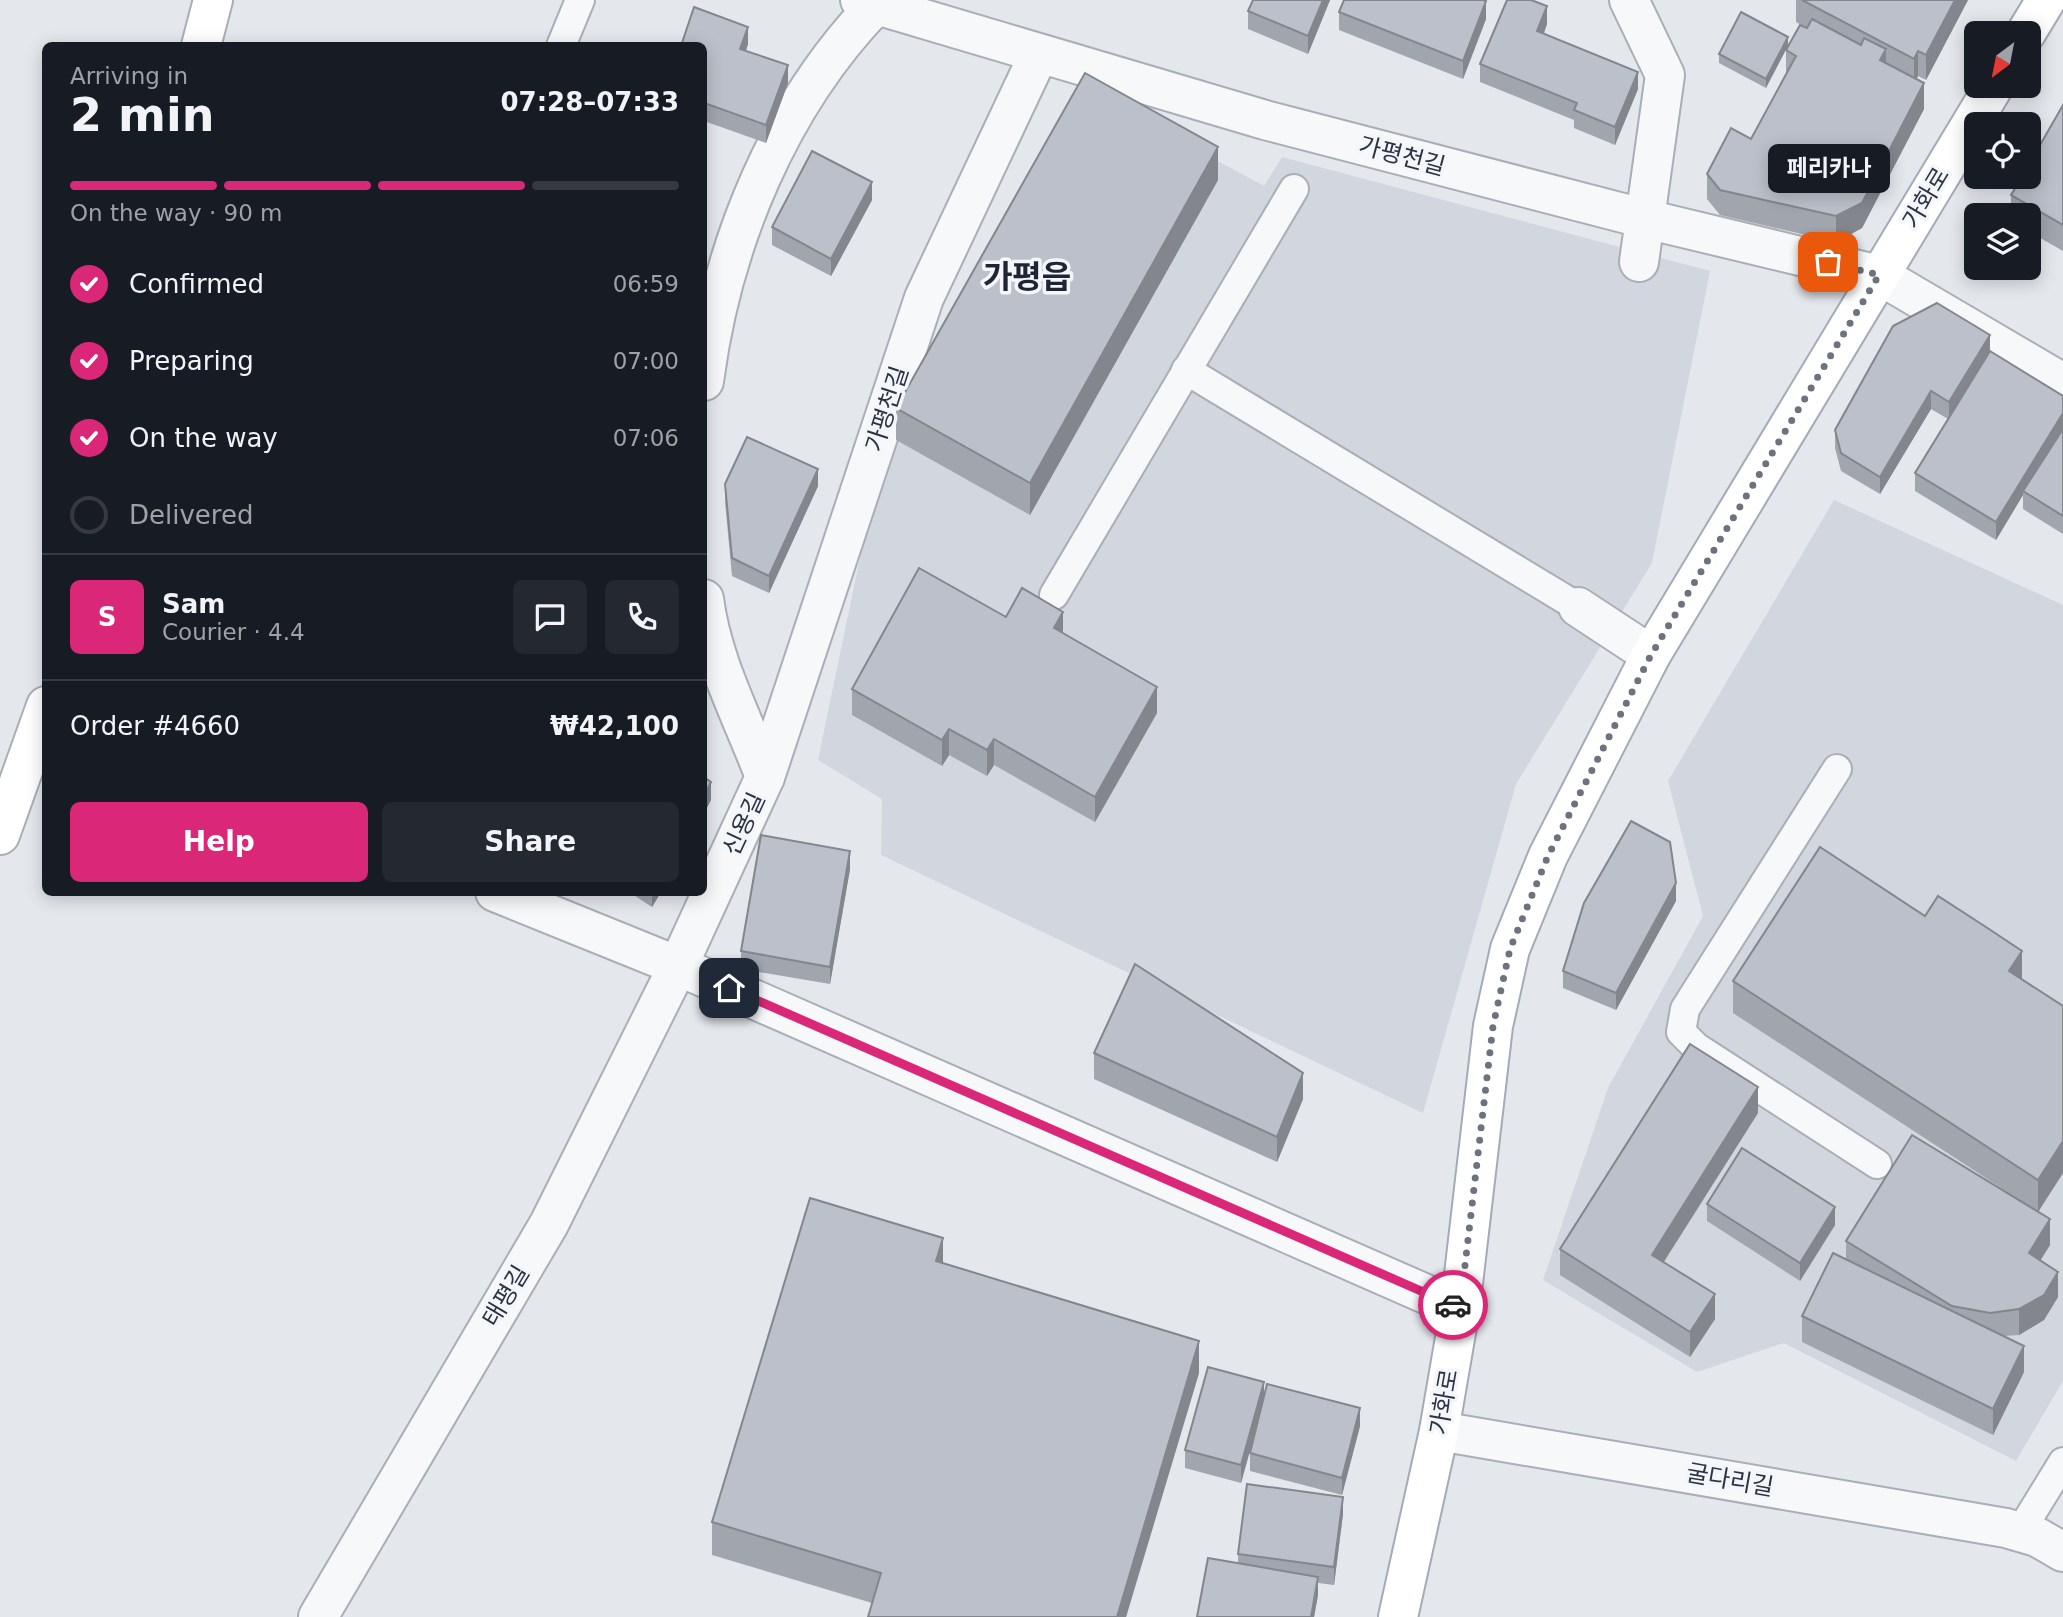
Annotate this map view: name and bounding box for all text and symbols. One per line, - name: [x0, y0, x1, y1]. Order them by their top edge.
- north arrow: [1964, 21, 2040, 98]
- map controls: [1964, 21, 2041, 280]
- text: Arriving in: [70, 63, 188, 89]
- text: 07:28–07:33: [500, 87, 679, 117]
- text: 2 min: [70, 88, 214, 142]
- button: locate: [1964, 112, 2041, 189]
- street label: 가평천길: [1356, 131, 1448, 181]
- callout: 페리카나: [1767, 143, 1889, 192]
- text: 페리카나: [1787, 155, 1871, 181]
- street label: 가화로: [1897, 162, 1955, 234]
- text: On the way · 90 m: [70, 200, 282, 226]
- button: layers: [1964, 203, 2041, 280]
- pin: [1798, 232, 1858, 292]
- icon: bag: [1809, 243, 1847, 281]
- district label: 가평읍: [983, 258, 1071, 296]
- icon: check: [70, 265, 108, 303]
- text: Confirmed: [129, 269, 264, 299]
- text: 06:59: [613, 271, 679, 297]
- icon: check: [70, 342, 108, 380]
- text: Preparing: [129, 346, 254, 376]
- text: 07:00: [613, 348, 679, 374]
- street label: 가평천길: [860, 363, 914, 455]
- icon: check: [70, 419, 108, 457]
- text: On the way: [129, 423, 278, 453]
- text: 07:06: [613, 425, 679, 451]
- text: Delivered: [129, 500, 253, 530]
- button: chat: [513, 580, 587, 654]
- button: phone: [605, 580, 679, 654]
- text: Sam: [162, 589, 225, 619]
- text: S: [98, 602, 116, 632]
- text: Courier · 4.4: [162, 619, 305, 645]
- text: Order #4660: [70, 711, 240, 741]
- text: ₩42,100: [550, 711, 679, 741]
- street label: 신용길: [717, 788, 771, 860]
- button: Help: [70, 802, 368, 882]
- button: Share: [382, 802, 679, 882]
- pin: [699, 958, 759, 1018]
- icon: home: [710, 969, 748, 1007]
- street label: 태평길: [477, 1260, 535, 1332]
- courier: [1418, 1270, 1488, 1340]
- icon: car: [1434, 1286, 1472, 1324]
- street label: 가화로: [1424, 1367, 1464, 1437]
- street label: 굴다리길: [1684, 1459, 1776, 1501]

